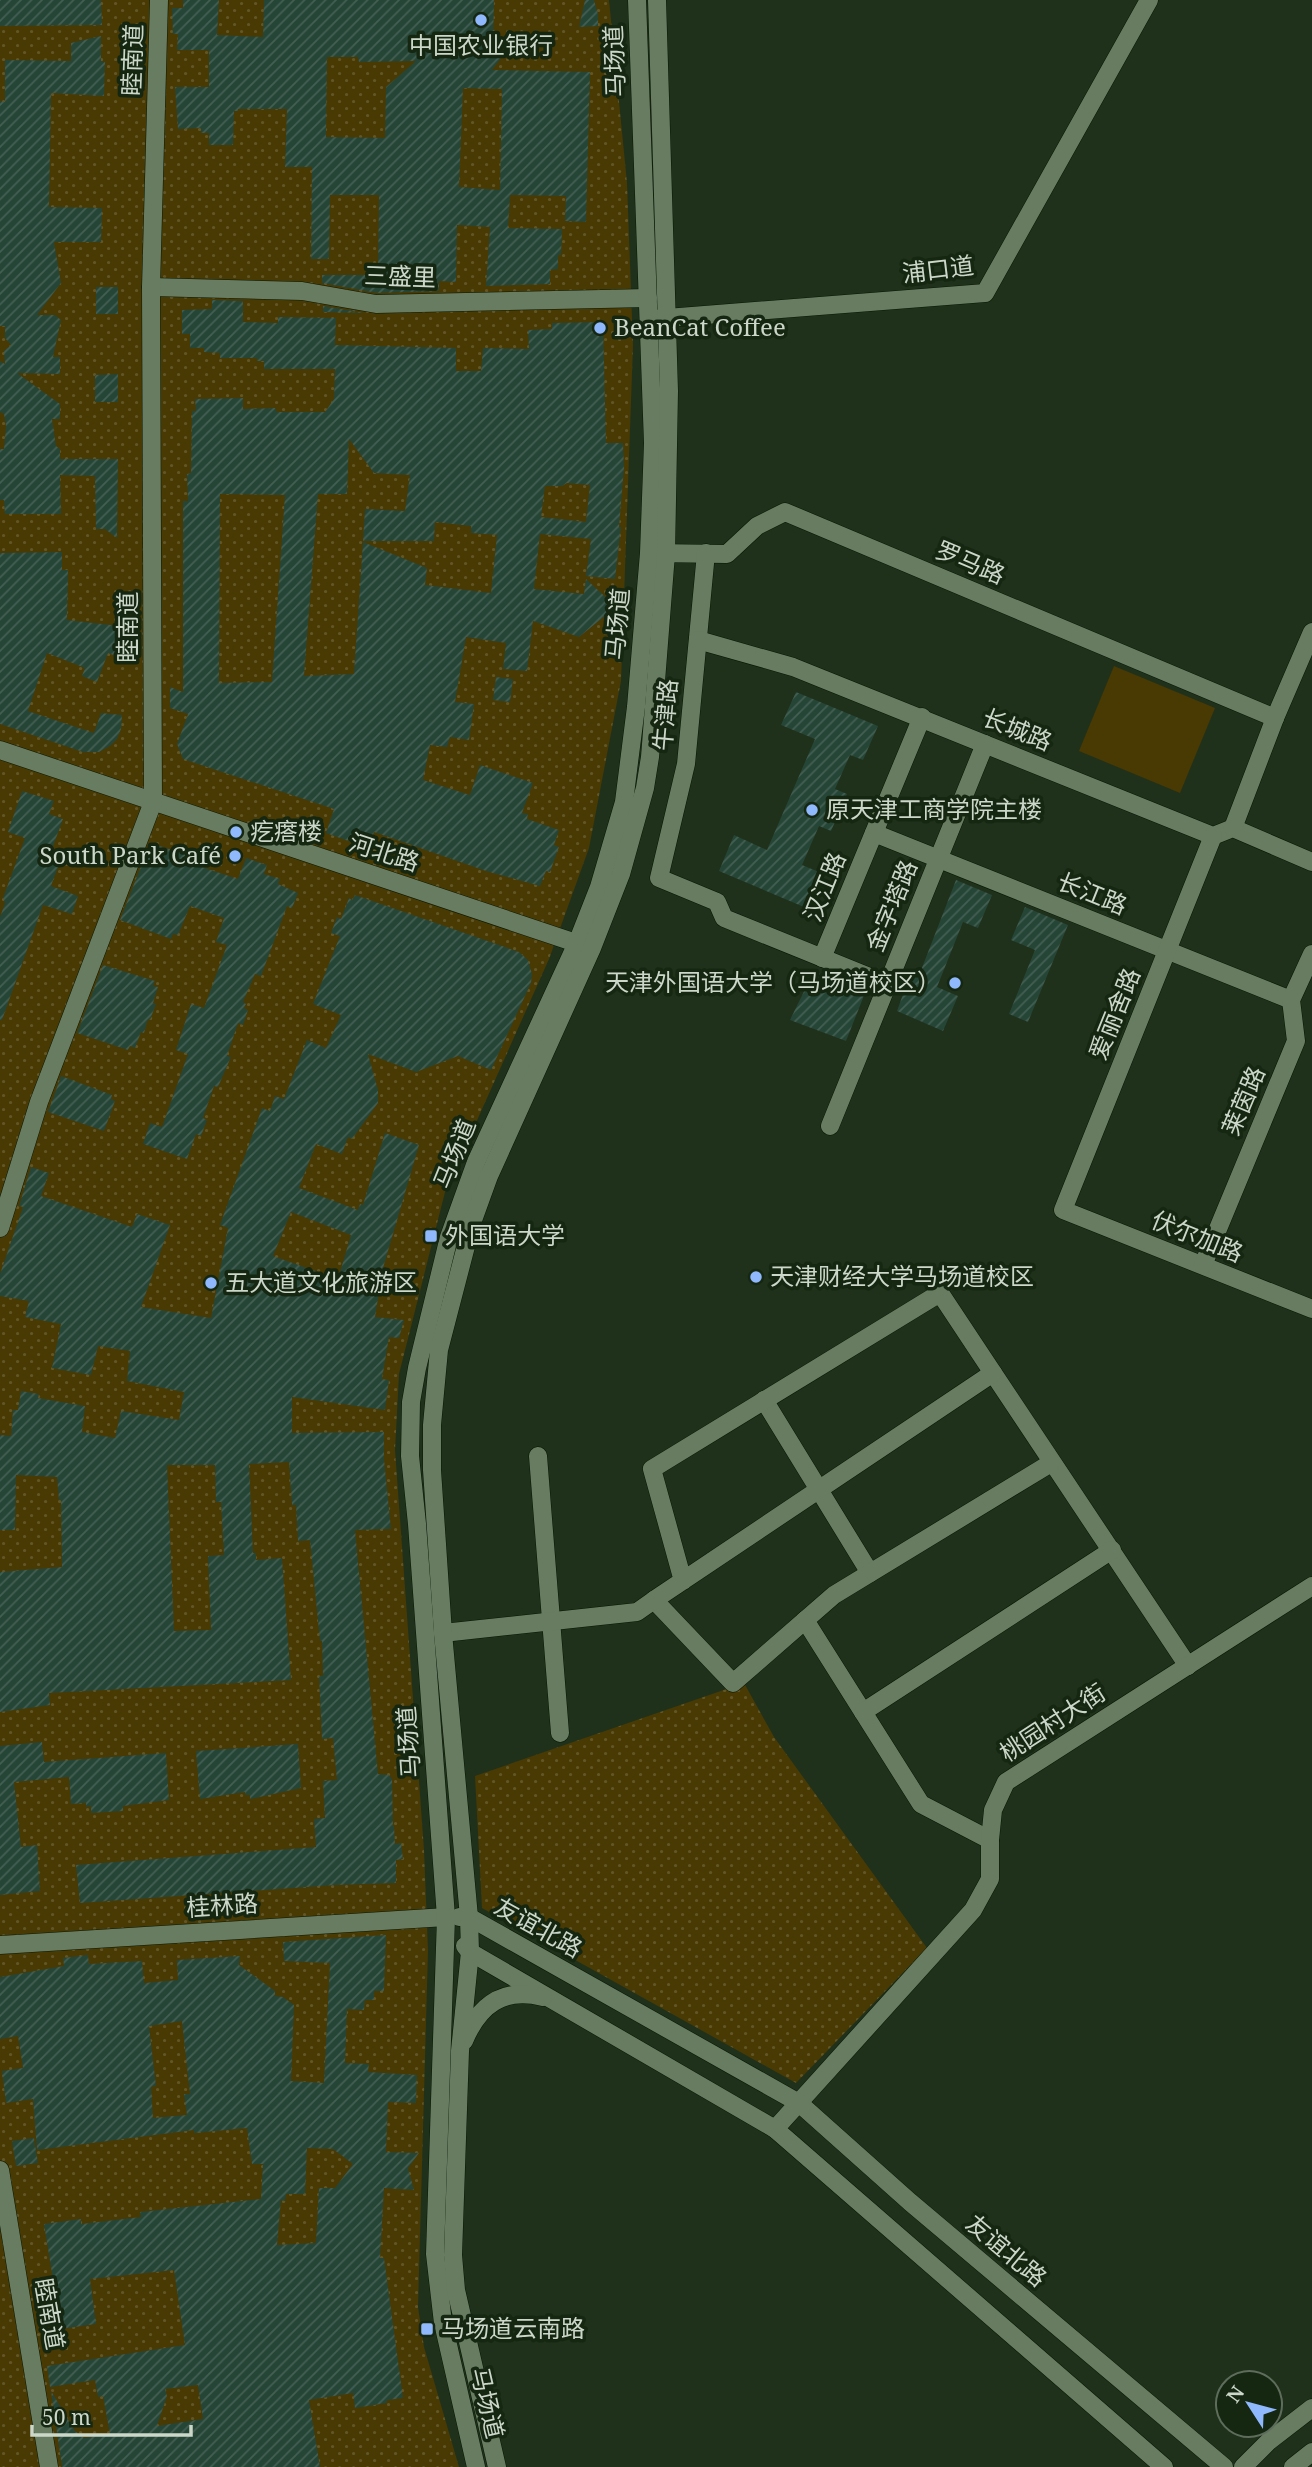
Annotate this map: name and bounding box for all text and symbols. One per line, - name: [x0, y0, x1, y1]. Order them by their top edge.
- marker: 中国农业银行: [473, 12, 489, 28]
- street label: 睦南道: [114, 23, 149, 97]
- street label: 马场道: [596, 24, 631, 98]
- place label: 中国农业银行: [409, 28, 553, 61]
- street label: 浦口道: [900, 248, 976, 289]
- street label: 三盛里: [363, 258, 437, 293]
- place label: BeanCat Coffee: [614, 310, 786, 343]
- marker: BeanCat Coffee: [592, 320, 608, 336]
- street label: 罗马路: [931, 532, 1010, 591]
- street label: 马场道: [597, 587, 636, 661]
- street label: 睦南道: [110, 591, 143, 663]
- street label: 牛津路: [645, 678, 684, 752]
- street label: 长城路: [978, 700, 1057, 757]
- place label: 原天津工商学院主楼: [826, 792, 1042, 825]
- marker: 原天津工商学院主楼: [804, 802, 820, 818]
- place label: 疙瘩楼: [250, 814, 322, 847]
- marker: 疙瘩楼: [228, 824, 244, 840]
- street label: 河北路: [345, 825, 424, 878]
- place label: South Park Café: [39, 838, 221, 871]
- street label: 汉江路: [795, 847, 852, 926]
- marker: South Park Café: [227, 848, 243, 864]
- street label: 金字塔路: [857, 855, 924, 956]
- street label: 长江路: [1053, 864, 1132, 921]
- street label: 爱丽舍路: [1080, 963, 1147, 1064]
- place label: 天津外国语大学（马场道校区）: [605, 965, 941, 998]
- marker: 天津外国语大学（马场道校区）: [947, 975, 963, 991]
- street label: 莱茵路: [1213, 1061, 1272, 1140]
- street label: 马场道: [425, 1114, 482, 1193]
- street label: 伏尔加路: [1147, 1202, 1248, 1269]
- place label: 外国语大学: [445, 1218, 565, 1251]
- marker: 外国语大学: [423, 1228, 439, 1244]
- place label: 天津财经大学马场道校区: [770, 1259, 1034, 1292]
- place label: 五大道文化旅游区: [225, 1265, 417, 1298]
- marker: 天津财经大学马场道校区: [748, 1269, 764, 1285]
- marker: 五大道文化旅游区: [203, 1275, 219, 1291]
- street label: 桃园村大街: [993, 1675, 1111, 1768]
- street label: 马场道: [389, 1705, 426, 1779]
- street label: 桂林路: [185, 1886, 259, 1923]
- street label: 友谊北路: [489, 1889, 589, 1964]
- street label: 友谊北路: [960, 2206, 1054, 2293]
- street label: 睦南道: [28, 2275, 73, 2352]
- place label: 马场道云南路: [441, 2311, 585, 2344]
- marker: 马场道云南路: [419, 2321, 435, 2337]
- street label: 马场道: [464, 2364, 513, 2441]
- north arrow: [1214, 2369, 1284, 2439]
- text: N: [1220, 2380, 1250, 2408]
- scale bar: [32, 2394, 191, 2438]
- text: 50 m: [42, 2403, 91, 2431]

